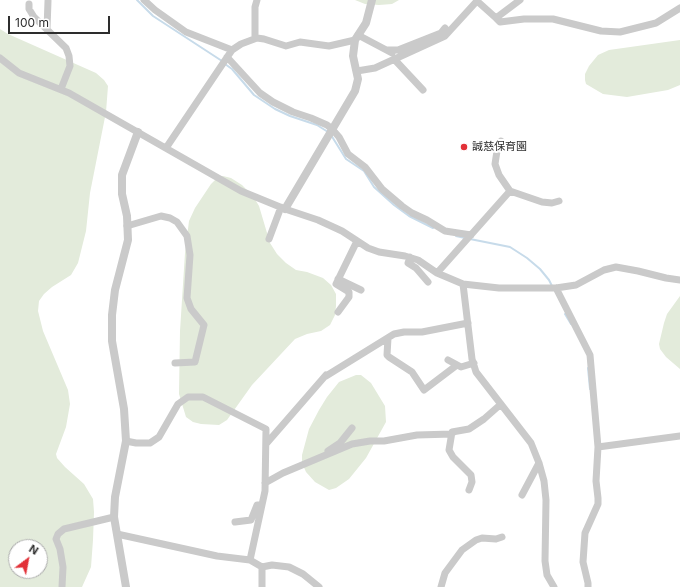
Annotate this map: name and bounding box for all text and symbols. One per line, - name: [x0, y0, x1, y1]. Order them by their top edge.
- scale bar: [10, 8, 112, 34]
- text: 100 m: [15, 15, 49, 30]
- place label: 誠慈保育園: [472, 140, 527, 154]
- marker: 誠慈保育園: [459, 142, 469, 152]
- north arrow: [8, 539, 48, 579]
- text: N: [27, 542, 41, 558]

